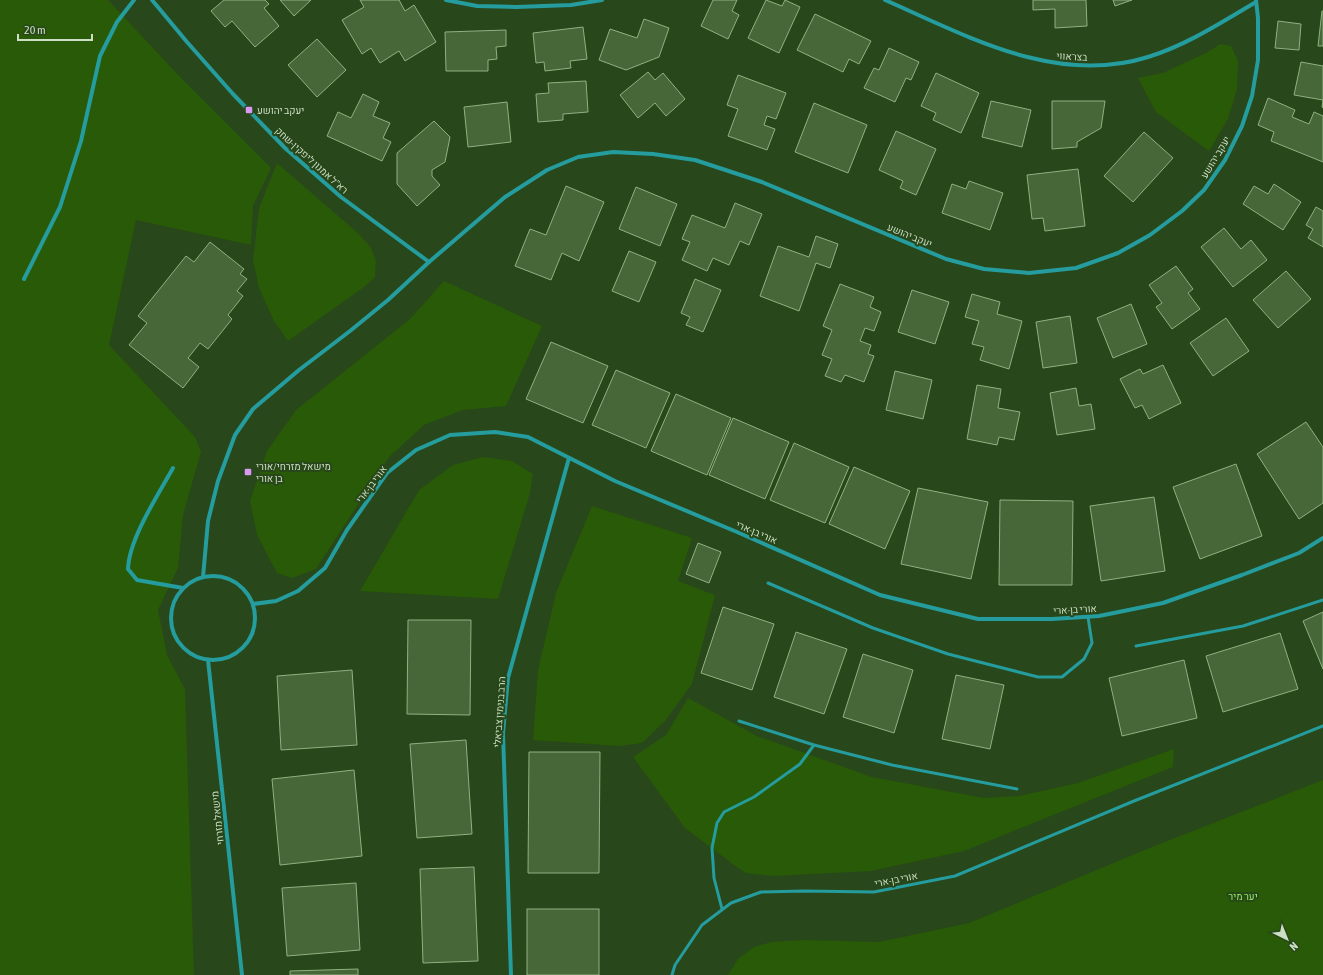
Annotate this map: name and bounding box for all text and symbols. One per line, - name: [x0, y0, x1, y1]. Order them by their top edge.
- scale bar: [18, 16, 92, 42]
- text: 20 m: [24, 23, 46, 37]
- street label: בצראווי: [1056, 50, 1088, 63]
- marker: יעקב יהושע: [244, 105, 254, 115]
- place label: יעקב יהושע: [257, 105, 304, 116]
- street label: רא"ל אמנון ליפקין-שחק: [273, 125, 350, 196]
- street label: יעקב יהושע: [1199, 134, 1232, 180]
- street label: יעקב יהושע: [886, 222, 934, 249]
- place label: מישאל מזרחי/אורי בן אורי: [256, 461, 331, 484]
- street label: אורי בן-ארי: [354, 464, 389, 505]
- marker: מישאל מזרחי/אורי בן אורי: [243, 467, 253, 477]
- street label: אורי בן-ארי: [735, 519, 779, 546]
- street label: אורי בן-ארי: [1053, 603, 1097, 616]
- street label: הרב בנימין צביאלי: [492, 676, 507, 748]
- street label: מישאל מזרחי: [209, 790, 226, 845]
- street label: אורי בן-ארי: [874, 870, 919, 889]
- park label: יער מיר: [1228, 891, 1258, 902]
- north arrow: [1267, 919, 1307, 959]
- text: N: [1287, 940, 1300, 953]

